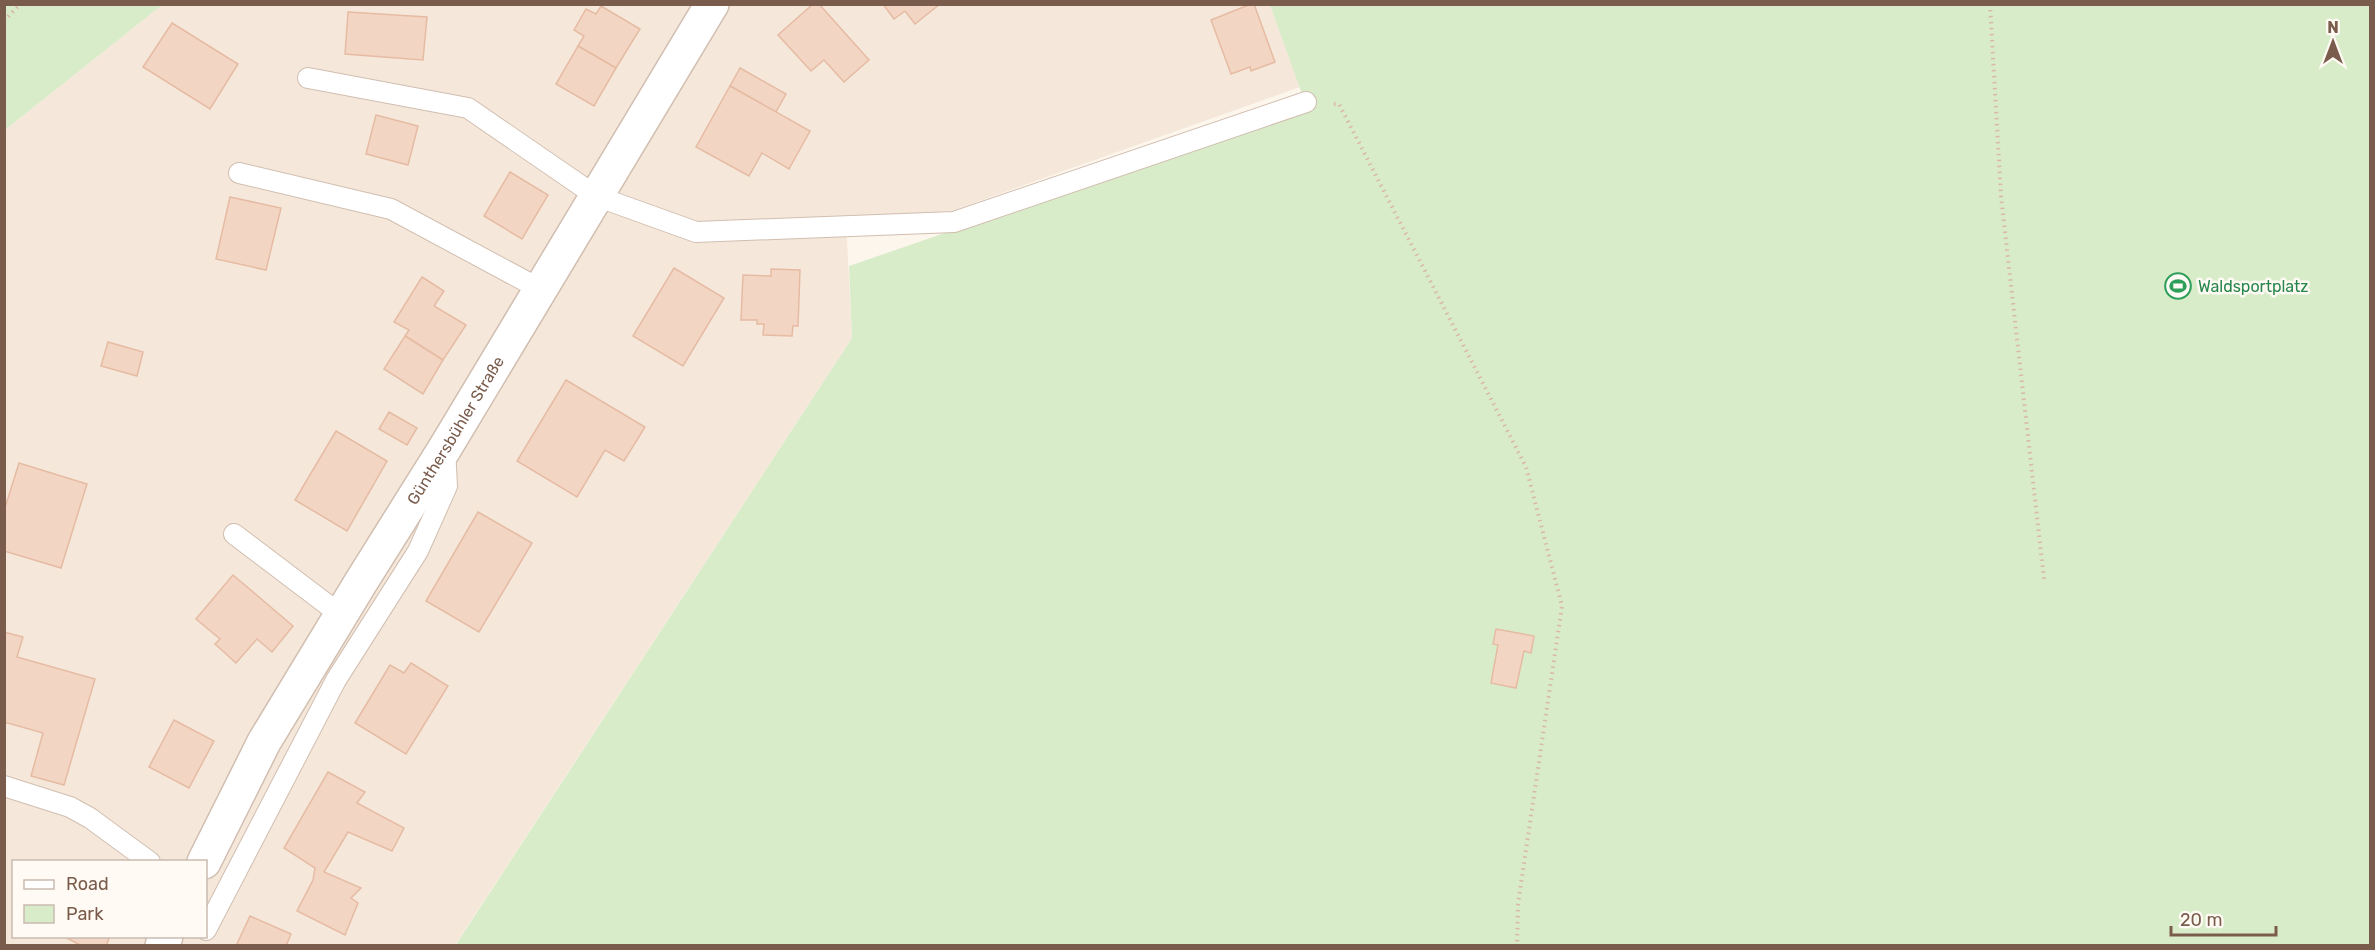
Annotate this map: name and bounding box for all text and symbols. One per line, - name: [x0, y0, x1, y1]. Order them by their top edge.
- north arrow: [2303, 12, 2363, 72]
- text: N: [2327, 18, 2339, 37]
- sports icon: Waldsportplatz: [2163, 271, 2193, 301]
- place label: Waldsportplatz: [2198, 277, 2309, 296]
- street label: Günthersbühler Straße: [403, 352, 508, 508]
- legend: [12, 860, 207, 938]
- text: Road: [66, 873, 109, 895]
- scale bar: [2171, 899, 2276, 937]
- text: Park: [66, 903, 104, 925]
- text: 20 m: [2180, 909, 2222, 931]

